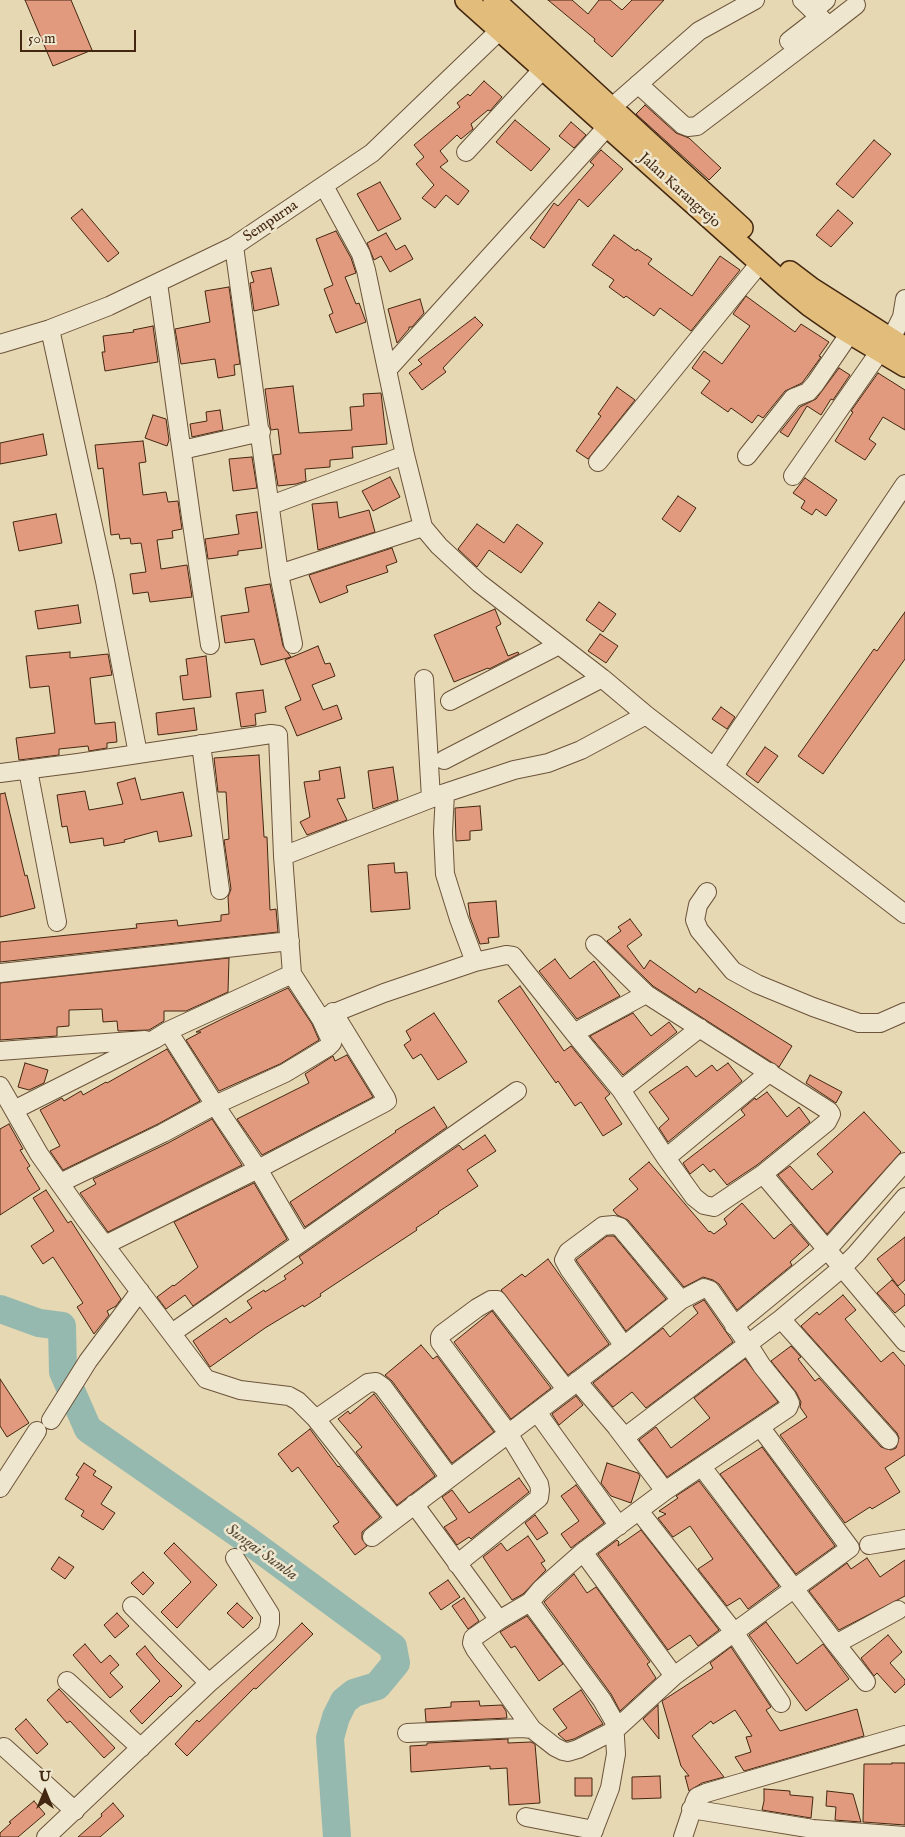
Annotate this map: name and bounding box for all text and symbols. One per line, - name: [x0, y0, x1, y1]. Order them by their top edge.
- scale bar: [22, 20, 139, 52]
- text: 50 m: [28, 29, 56, 48]
- street label: Jalan Karangrejo: [635, 150, 723, 232]
- street label: Sempurna: [240, 197, 302, 247]
- water label: Sungai Sumba: [221, 1521, 301, 1585]
- north arrow: [20, 1767, 70, 1817]
- text: U: [39, 1768, 51, 1786]

